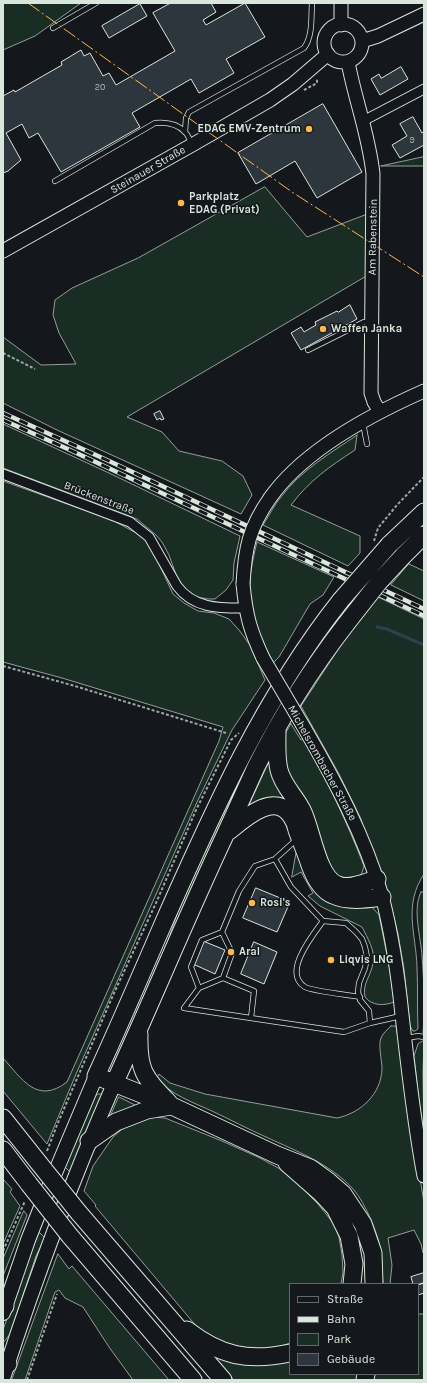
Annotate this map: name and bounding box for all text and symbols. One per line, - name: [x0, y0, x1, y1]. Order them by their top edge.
- house number: 20: [95, 82, 105, 92]
- place label: EDAG EMV-Zentrum: [197, 122, 301, 136]
- marker: EDAG EMV-Zentrum: [304, 124, 314, 134]
- house number: 9: [409, 135, 415, 145]
- street label: Steinauer Straße: [108, 143, 188, 197]
- place label: Parkplatz EDAG (Privat): [189, 190, 260, 216]
- marker: Parkplatz EDAG (Privat): [176, 198, 186, 208]
- street label: Am Rabenstein: [366, 199, 380, 275]
- place label: Waffen Janka: [331, 322, 402, 336]
- marker: Waffen Janka: [318, 324, 328, 334]
- street label: Brückenstraße: [62, 479, 136, 517]
- street label: Michelsrombacher Straße: [285, 703, 359, 823]
- place label: Rosi's: [260, 896, 290, 910]
- marker: Rosi's: [247, 898, 257, 908]
- place label: Aral: [239, 945, 260, 959]
- marker: Aral: [226, 947, 236, 957]
- place label: Liqvis LNG: [339, 953, 393, 967]
- marker: Liqvis LNG: [326, 955, 336, 965]
- legend: [289, 1283, 419, 1375]
- text: Straße: [327, 1292, 363, 1306]
- text: Bahn: [327, 1312, 356, 1326]
- text: Park: [327, 1332, 351, 1346]
- text: Gebäude: [327, 1352, 375, 1366]

